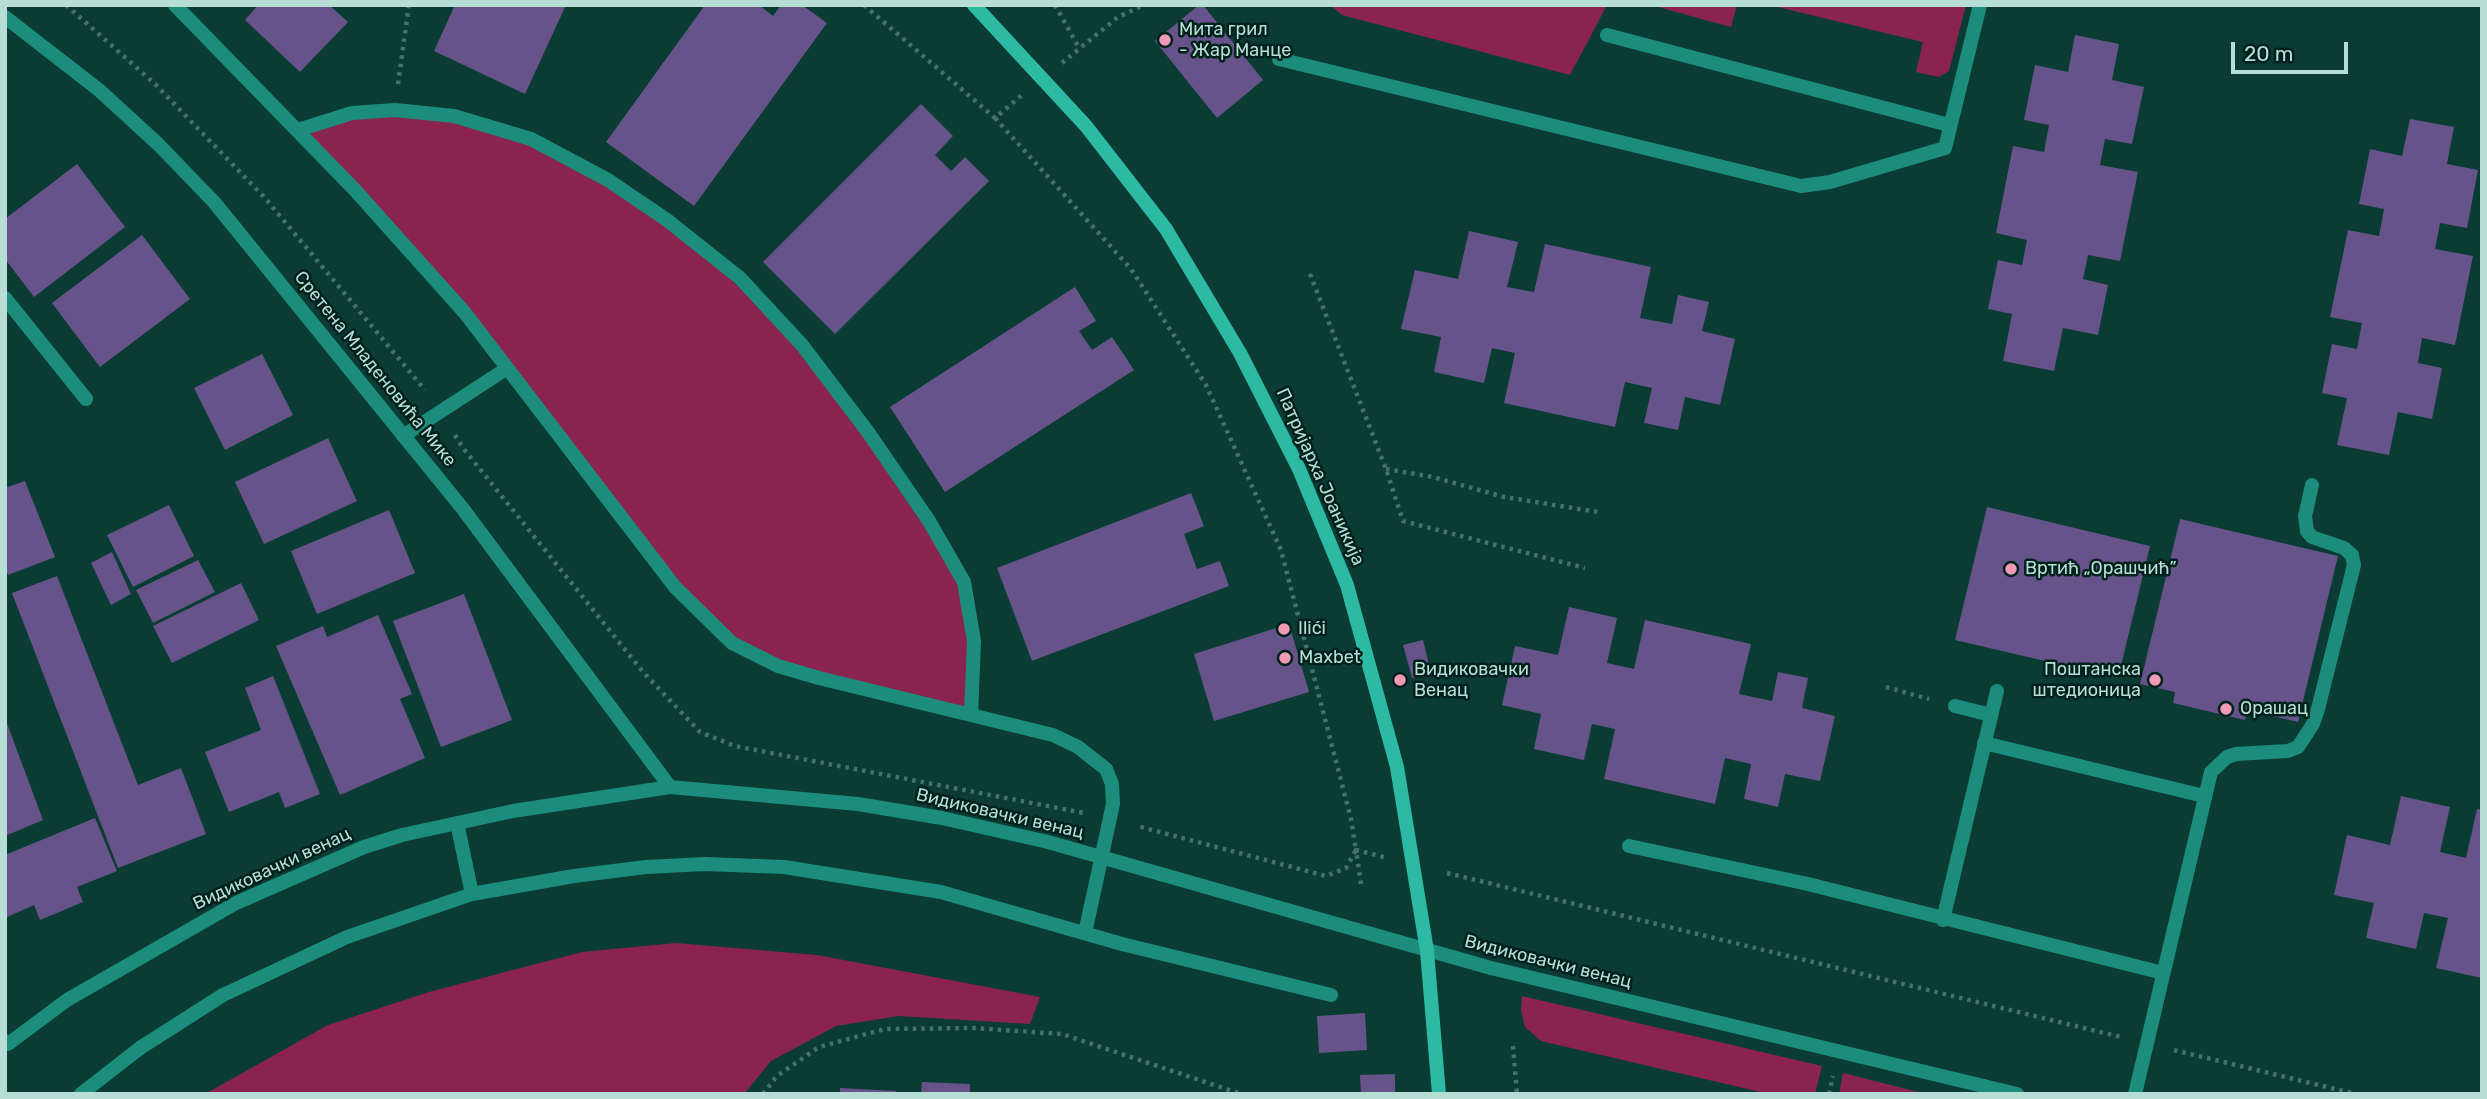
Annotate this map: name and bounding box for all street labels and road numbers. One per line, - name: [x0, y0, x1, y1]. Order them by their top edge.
- street label: Сретена Младеновића Мике: [289, 267, 461, 471]
- street label: Патријарха Јоаникија: [1271, 385, 1369, 569]
- street label: Видиковачки венац: [914, 784, 1086, 844]
- street label: Видиковачки венац: [190, 823, 354, 915]
- street label: Видиковачки венац: [1462, 931, 1634, 993]

